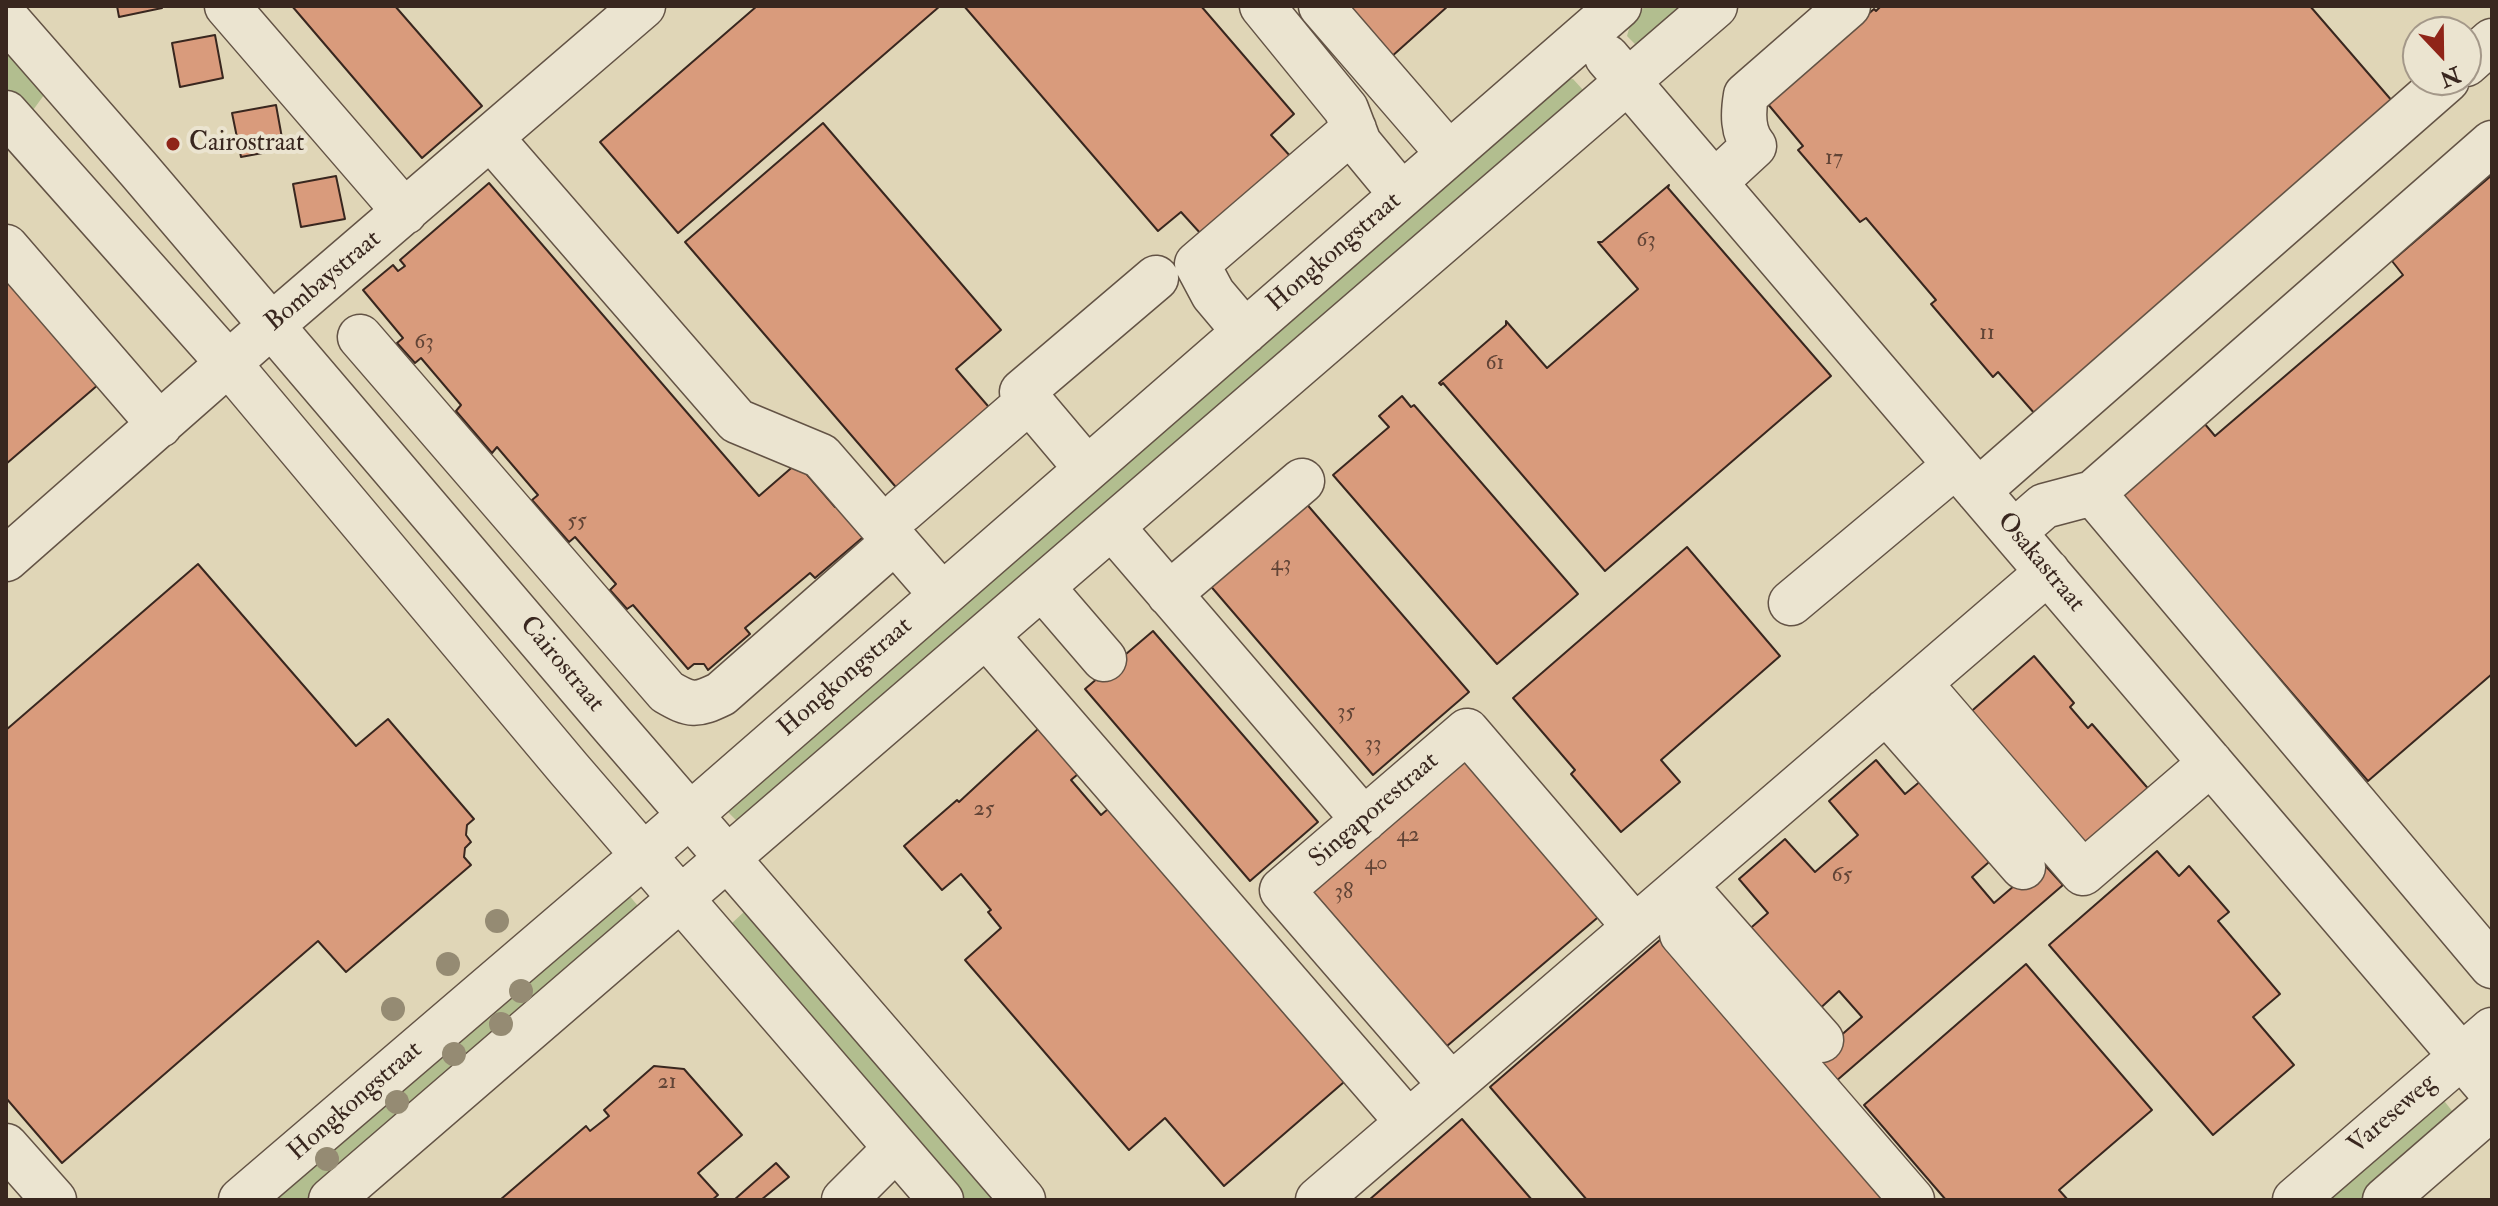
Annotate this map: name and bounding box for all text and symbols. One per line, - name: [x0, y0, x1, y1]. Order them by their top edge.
- north arrow: [2402, 16, 2482, 96]
- text: N: [2436, 60, 2465, 93]
- place label: Cairostraat: [189, 128, 304, 160]
- marker: Cairostraat: [164, 135, 182, 153]
- house number: 17: [1825, 146, 1843, 172]
- street label: Hongkongstraat: [1262, 186, 1408, 320]
- street label: Bombaystraat: [260, 225, 388, 339]
- house number: 63: [1636, 228, 1656, 254]
- house number: 11: [1979, 321, 1995, 347]
- house number: 63: [414, 330, 434, 356]
- house number: 61: [1486, 351, 1504, 377]
- street label: Osakastraat: [1989, 507, 2091, 619]
- house number: 55: [567, 509, 587, 535]
- house number: 43: [1271, 552, 1291, 578]
- street label: Cairostraat: [512, 611, 610, 719]
- street label: Hongkongstraat: [773, 611, 919, 745]
- house number: 35: [1337, 700, 1355, 726]
- house number: 33: [1365, 732, 1381, 758]
- street label: Singaporestraat: [1304, 746, 1446, 876]
- house number: 25: [974, 797, 994, 823]
- house number: 42: [1396, 823, 1420, 849]
- house number: 40: [1364, 851, 1388, 877]
- house number: 65: [1832, 863, 1852, 889]
- house number: 38: [1335, 880, 1353, 906]
- street label: Hongkongstraat: [283, 1035, 429, 1169]
- street label: Vareseweg: [2343, 1068, 2443, 1162]
- house number: 21: [657, 1070, 677, 1096]

